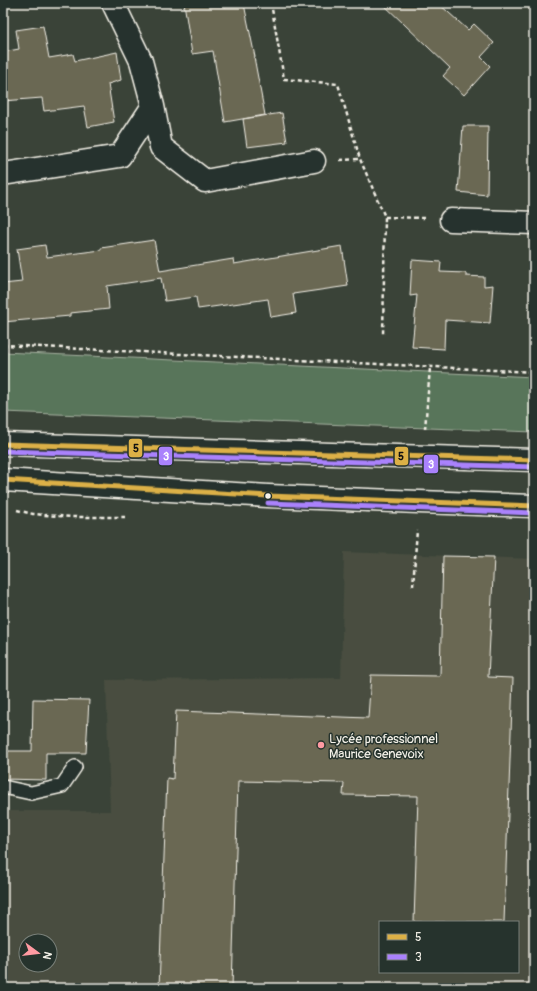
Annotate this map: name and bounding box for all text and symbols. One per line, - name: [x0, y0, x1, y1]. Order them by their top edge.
- line badge: 5: [128, 438, 143, 458]
- text: 5: [133, 442, 139, 455]
- line badge: 3: [158, 446, 173, 466]
- line badge: 5: [394, 446, 409, 466]
- text: 3: [163, 450, 169, 463]
- text: 5: [398, 450, 404, 463]
- line badge: 3: [423, 454, 439, 474]
- text: 3: [428, 458, 434, 471]
- unlabelled marker: [263, 491, 273, 501]
- place label: Lycée professionnel Maurice Genevoix: [329, 731, 438, 762]
- marker: Lycée professionnel Maurice Genevoix: [316, 740, 326, 750]
- legend: [379, 921, 519, 973]
- text: 5: [415, 930, 422, 945]
- north arrow: [18, 933, 58, 973]
- text: N: [40, 950, 54, 961]
- text: 3: [415, 950, 422, 965]

